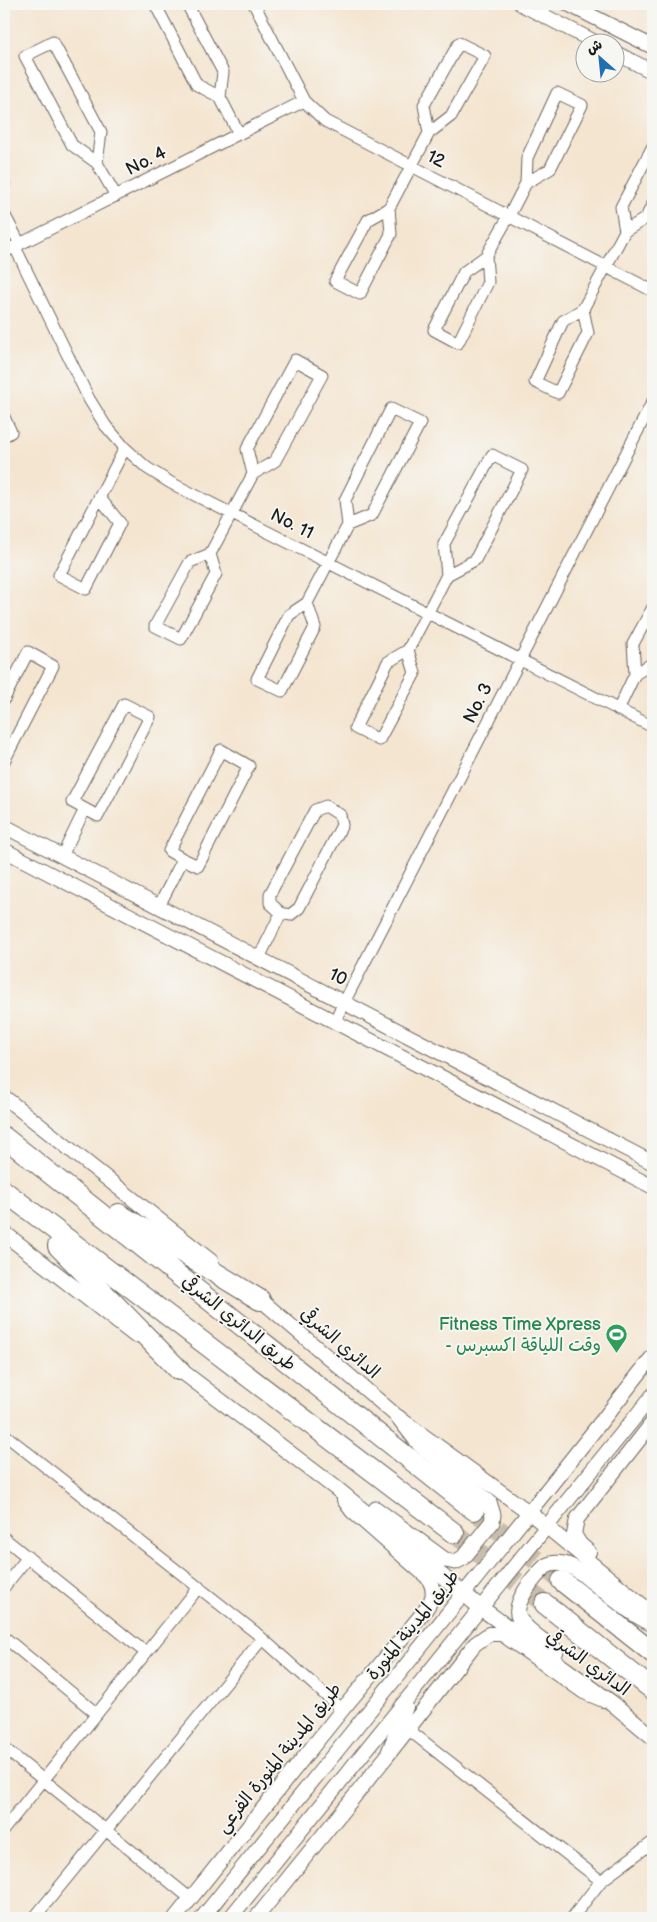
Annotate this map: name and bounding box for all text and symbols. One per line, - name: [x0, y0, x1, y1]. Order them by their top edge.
- north arrow: [574, 32, 624, 82]
- text: ش: [584, 36, 605, 58]
- street label: No. 4: [122, 142, 170, 180]
- street label: 12: [423, 146, 449, 173]
- street label: No. 11: [267, 504, 317, 544]
- street label: No. 3: [459, 679, 497, 727]
- street label: 10: [325, 964, 351, 990]
- street label: طريق الدائري الشرقي: [176, 1269, 302, 1377]
- street label: الدائري الشرقي: [295, 1301, 385, 1385]
- place label: Fitness Time Xpress - وقت اللياقة اكسبرس: [439, 1314, 601, 1356]
- sports icon: Fitness Time Xpress - وقت اللياقة اكسبرس: [605, 1322, 629, 1353]
- street label: طريق المدينة المنورة: [362, 1566, 465, 1685]
- street label: الدائري الشرقي: [541, 1624, 635, 1702]
- street label: طريق المدينة المنورة الفرعي: [212, 1679, 350, 1840]

